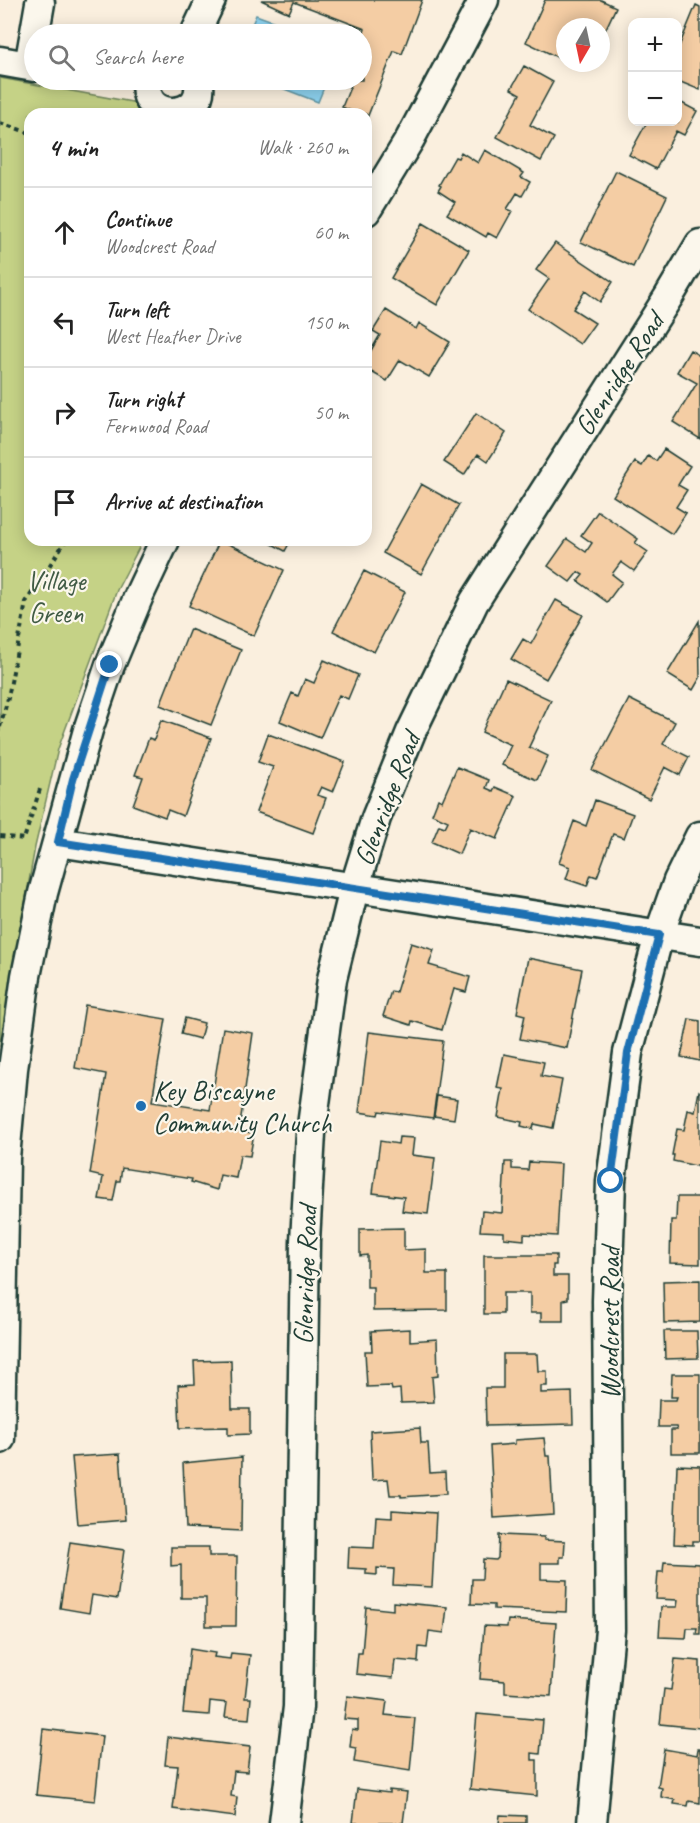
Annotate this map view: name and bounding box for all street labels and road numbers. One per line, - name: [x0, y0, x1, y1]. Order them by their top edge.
- street label: Glenridge Road: [566, 303, 674, 442]
- street label: Glenridge Road: [346, 724, 430, 870]
- street label: Glenridge Road: [285, 1201, 325, 1345]
- street label: Woodcrest Road: [592, 1243, 627, 1399]

